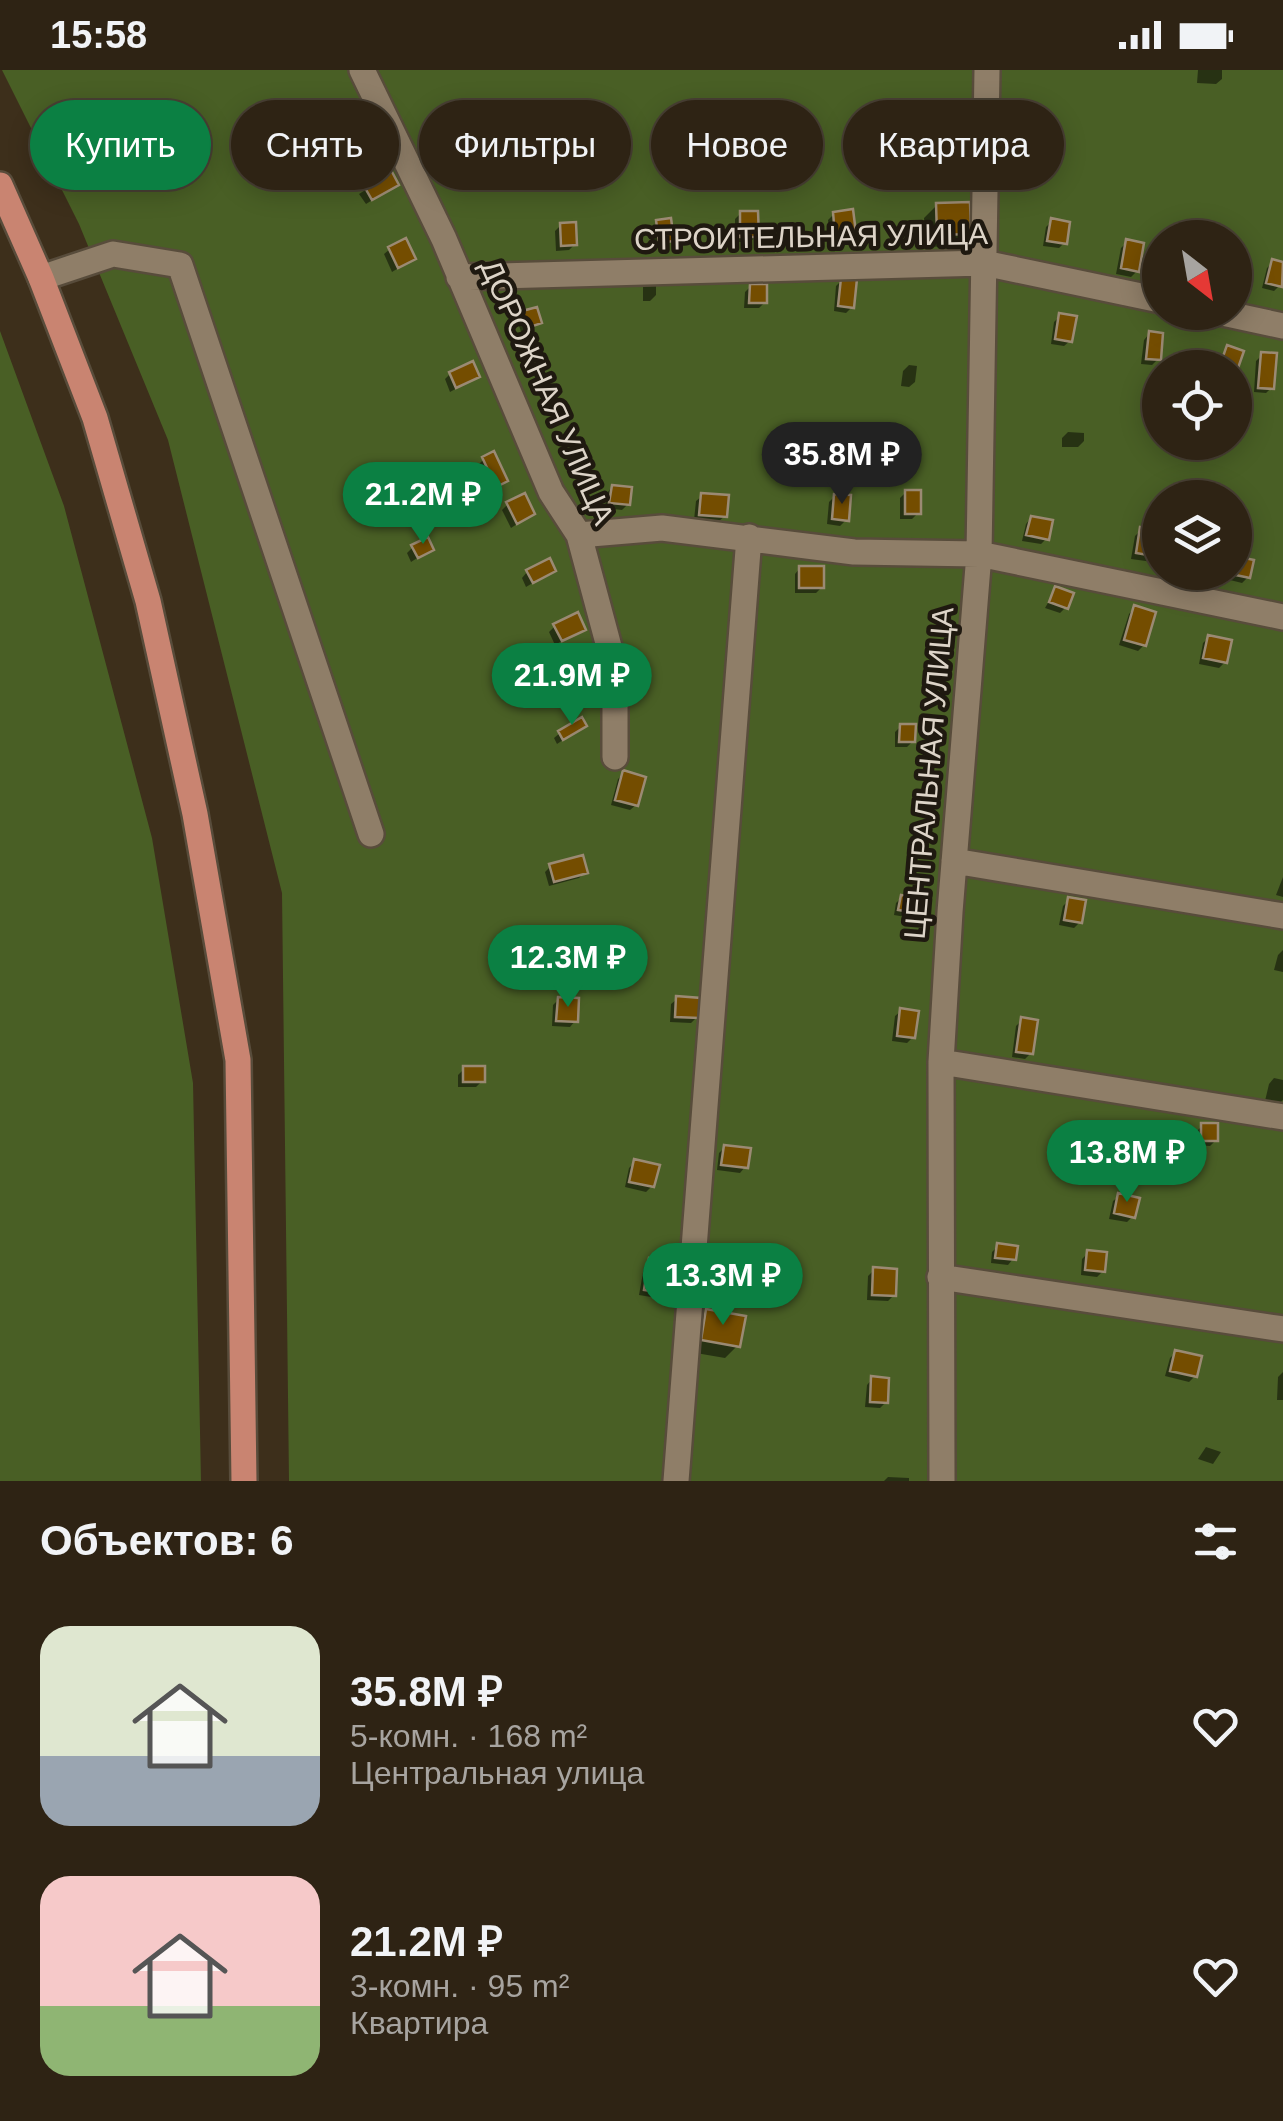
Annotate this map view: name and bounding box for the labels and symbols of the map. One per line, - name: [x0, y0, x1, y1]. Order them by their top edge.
- street label: СТРОИТЕЛЬНАЯ УЛИЦА: [634, 217, 988, 256]
- north arrow: [1142, 220, 1252, 330]
- street label: ДОРОЖНАЯ УЛИЦА: [474, 254, 621, 529]
- pin: 35.8M ₽: [750, 422, 934, 507]
- pin: 21.2M ₽: [331, 462, 515, 547]
- street label: ЦЕНТРАЛЬНАЯ УЛИЦА: [898, 605, 959, 940]
- pin: 21.9M ₽: [480, 643, 664, 728]
- pin: 12.3M ₽: [476, 925, 660, 1010]
- pin: 13.8M ₽: [1035, 1120, 1219, 1205]
- pin: 13.3M ₽: [631, 1243, 815, 1328]

